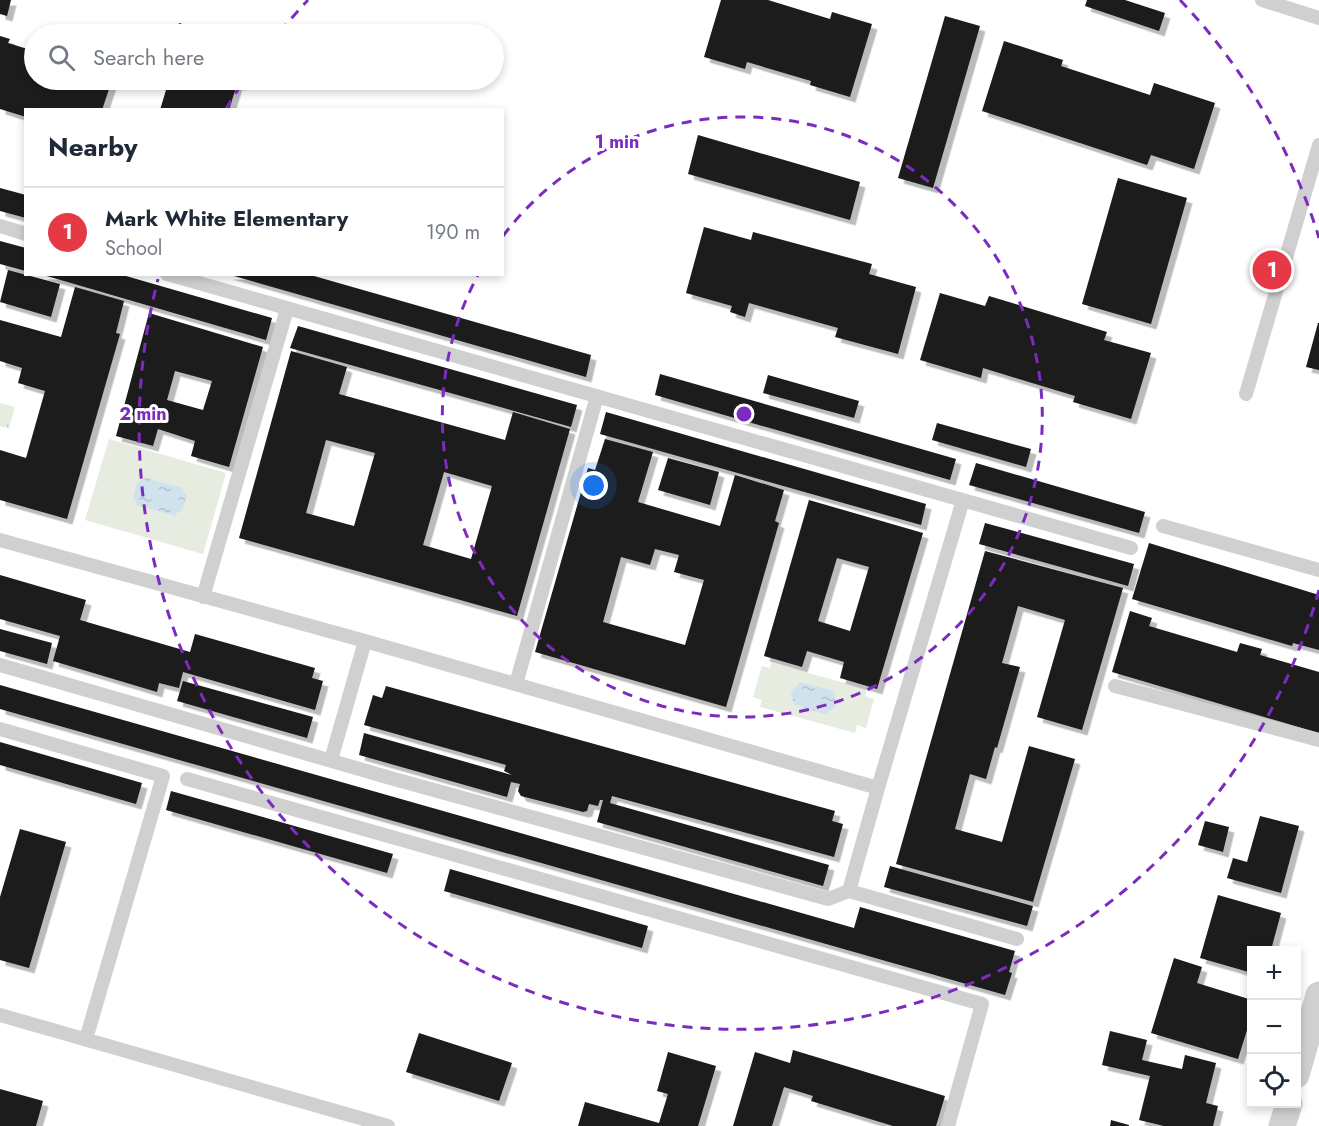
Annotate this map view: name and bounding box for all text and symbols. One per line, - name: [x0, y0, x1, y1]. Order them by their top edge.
- search box: [24, 24, 504, 90]
- icon: search: [45, 41, 78, 74]
- text: Search here: [93, 41, 204, 73]
- text: Nearby: [48, 128, 137, 166]
- text: 1 min: [595, 129, 639, 155]
- text: Mark White Elementary: [105, 202, 348, 234]
- text: 1: [62, 218, 73, 247]
- text: 190 m: [426, 218, 480, 247]
- text: School: [105, 234, 162, 263]
- pin: 1: [1252, 248, 1292, 292]
- text: 2 min: [119, 401, 167, 427]
- centre of rings: [734, 404, 754, 424]
- your location: [579, 471, 608, 500]
- map controls: [1247, 946, 1301, 1108]
- button: +: [1247, 946, 1301, 1000]
- button: −: [1247, 1000, 1301, 1054]
- button: locate: [1247, 1054, 1301, 1108]

